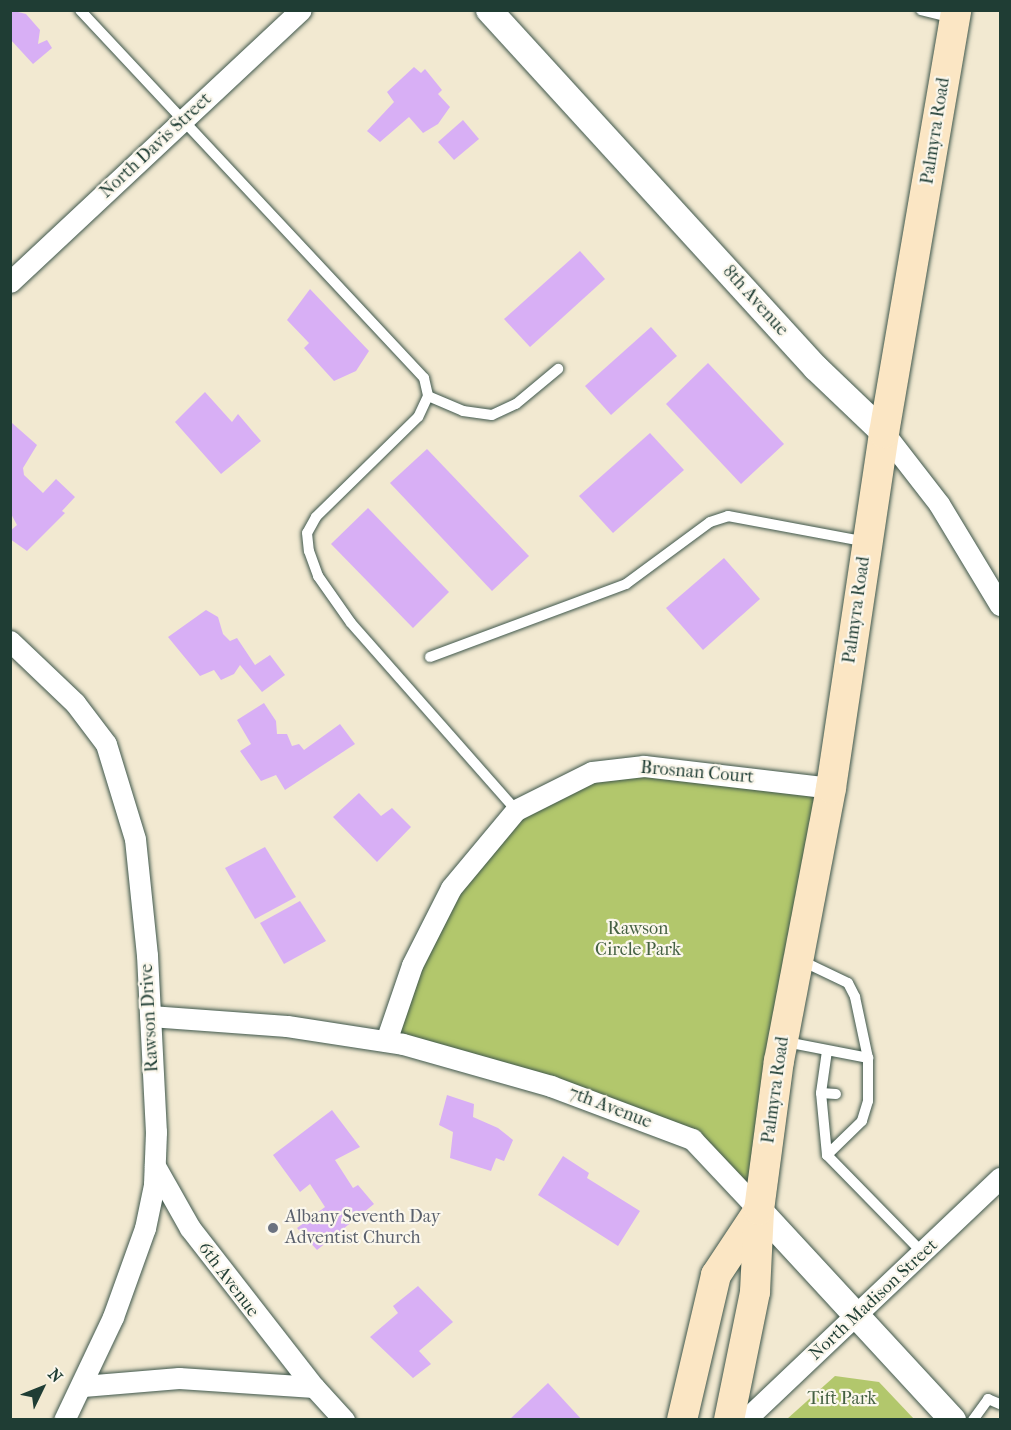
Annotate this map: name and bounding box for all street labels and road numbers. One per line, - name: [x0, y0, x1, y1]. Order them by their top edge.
- street label: Palmyra Road: [917, 76, 955, 186]
- street label: North Davis Street: [96, 89, 216, 203]
- street label: 8th Avenue: [718, 261, 792, 341]
- street label: Palmyra Road: [839, 555, 875, 665]
- street label: Brosnan Court: [639, 757, 755, 789]
- street label: Rawson Drive: [136, 963, 164, 1073]
- street label: Palmyra Road: [758, 1035, 794, 1145]
- street label: 7th Avenue: [565, 1082, 655, 1134]
- street label: North Madison Street: [805, 1235, 943, 1365]
- street label: 6th Avenue: [193, 1238, 263, 1322]

